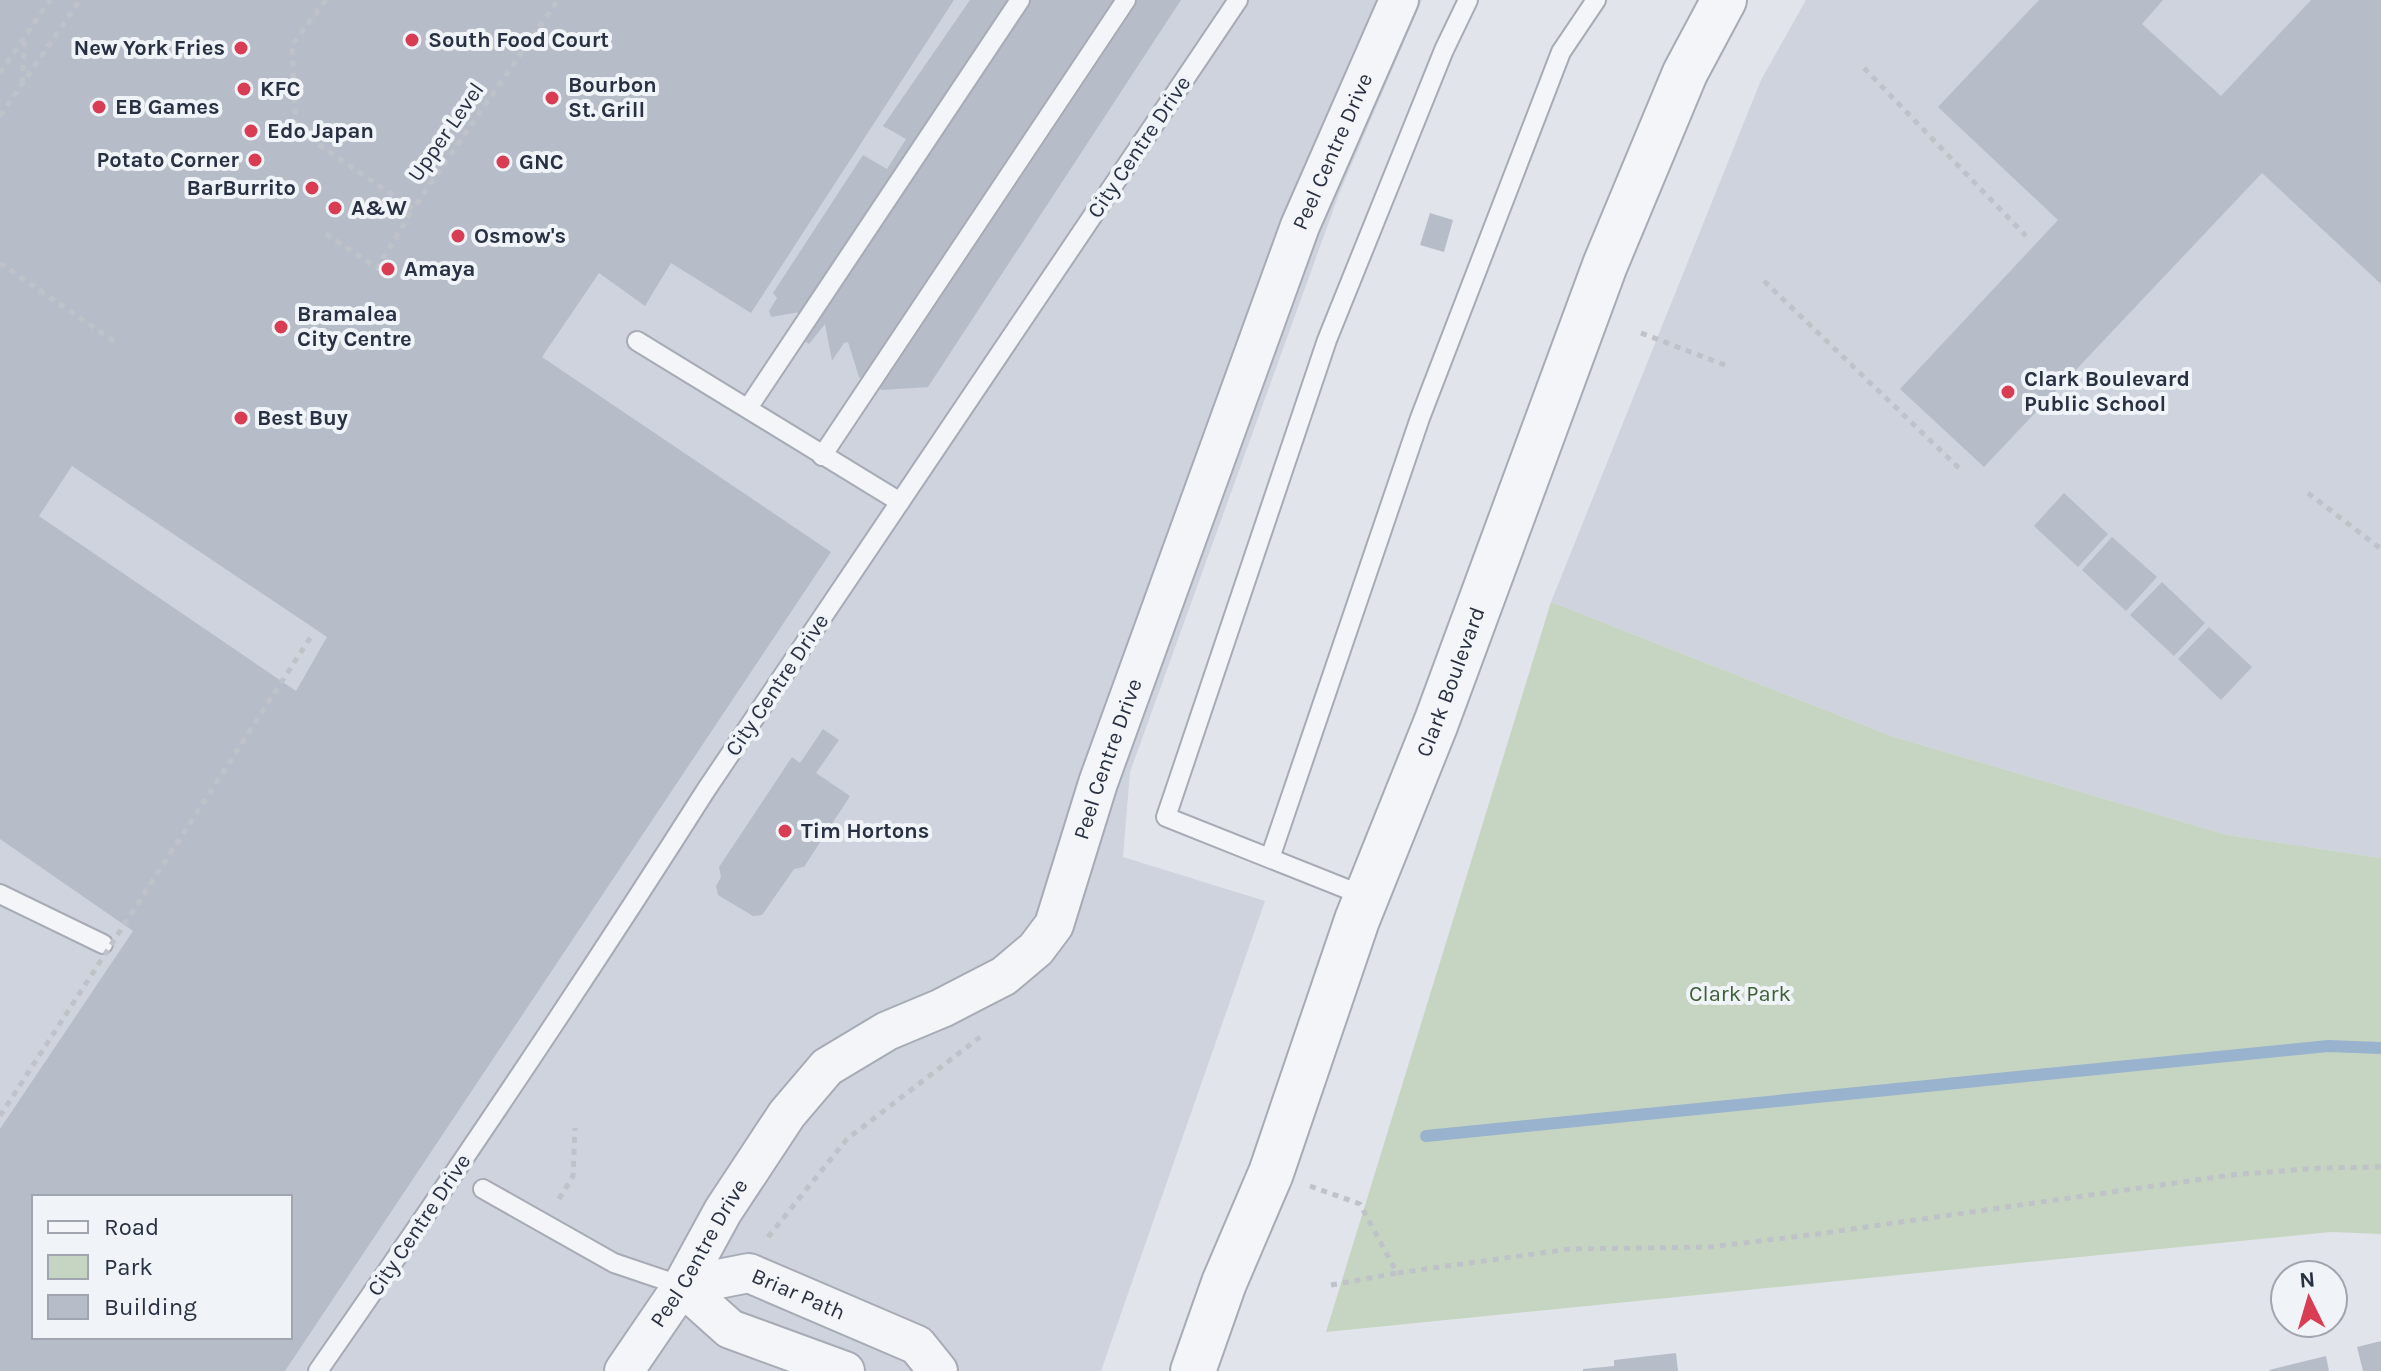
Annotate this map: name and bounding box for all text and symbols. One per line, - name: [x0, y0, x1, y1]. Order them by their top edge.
- place label: South Food Court: [428, 27, 609, 53]
- marker: South Food Court: [403, 31, 421, 49]
- place label: New York Fries: [73, 35, 225, 61]
- marker: New York Fries: [232, 39, 250, 57]
- street label: Peel Centre Drive: [1287, 69, 1378, 234]
- street label: City Centre Drive: [1082, 71, 1196, 223]
- place label: Bourbon St. Grill: [568, 72, 657, 123]
- place label: KFC: [260, 76, 300, 102]
- street label: Upper Level: [402, 78, 490, 186]
- marker: KFC: [235, 80, 253, 98]
- marker: Bourbon St. Grill: [543, 89, 561, 107]
- place label: EB Games: [115, 94, 220, 120]
- marker: EB Games: [90, 98, 108, 116]
- place label: Edo Japan: [267, 118, 374, 144]
- marker: Edo Japan: [242, 122, 260, 140]
- place label: Potato Corner: [97, 147, 239, 173]
- place label: GNC: [519, 149, 564, 175]
- marker: Potato Corner: [246, 151, 264, 169]
- marker: GNC: [494, 153, 512, 171]
- place label: BarBurrito: [187, 175, 296, 201]
- marker: BarBurrito: [303, 179, 321, 197]
- place label: A&W: [351, 195, 407, 221]
- marker: A&W: [326, 199, 344, 217]
- place label: Osmow's: [474, 223, 566, 249]
- marker: Osmow's: [449, 227, 467, 245]
- place label: Amaya: [404, 256, 475, 282]
- marker: Amaya: [379, 260, 397, 278]
- place label: Bramalea City Centre: [297, 301, 412, 352]
- marker: Bramalea City Centre: [272, 318, 290, 336]
- place label: Clark Boulevard Public School: [2024, 366, 2190, 417]
- marker: Clark Boulevard Public School: [1999, 383, 2017, 401]
- place label: Best Buy: [257, 405, 348, 431]
- marker: Best Buy: [232, 409, 250, 427]
- street label: Clark Boulevard: [1411, 603, 1491, 761]
- street label: City Centre Drive: [720, 609, 834, 761]
- street label: Peel Centre Drive: [1068, 675, 1148, 843]
- place label: Tim Hortons: [801, 818, 929, 844]
- marker: Tim Hortons: [776, 822, 794, 840]
- park label: Clark Park: [1689, 981, 1791, 1007]
- street label: City Centre Drive: [362, 1149, 476, 1301]
- street label: Peel Centre Drive: [645, 1174, 754, 1332]
- legend: [32, 1195, 292, 1339]
- text: Road: [104, 1213, 159, 1241]
- text: Park: [104, 1253, 153, 1281]
- north arrow: [2269, 1259, 2349, 1339]
- street label: Briar Path: [748, 1263, 849, 1326]
- text: N: [2298, 1266, 2316, 1294]
- text: Building: [104, 1293, 197, 1321]

